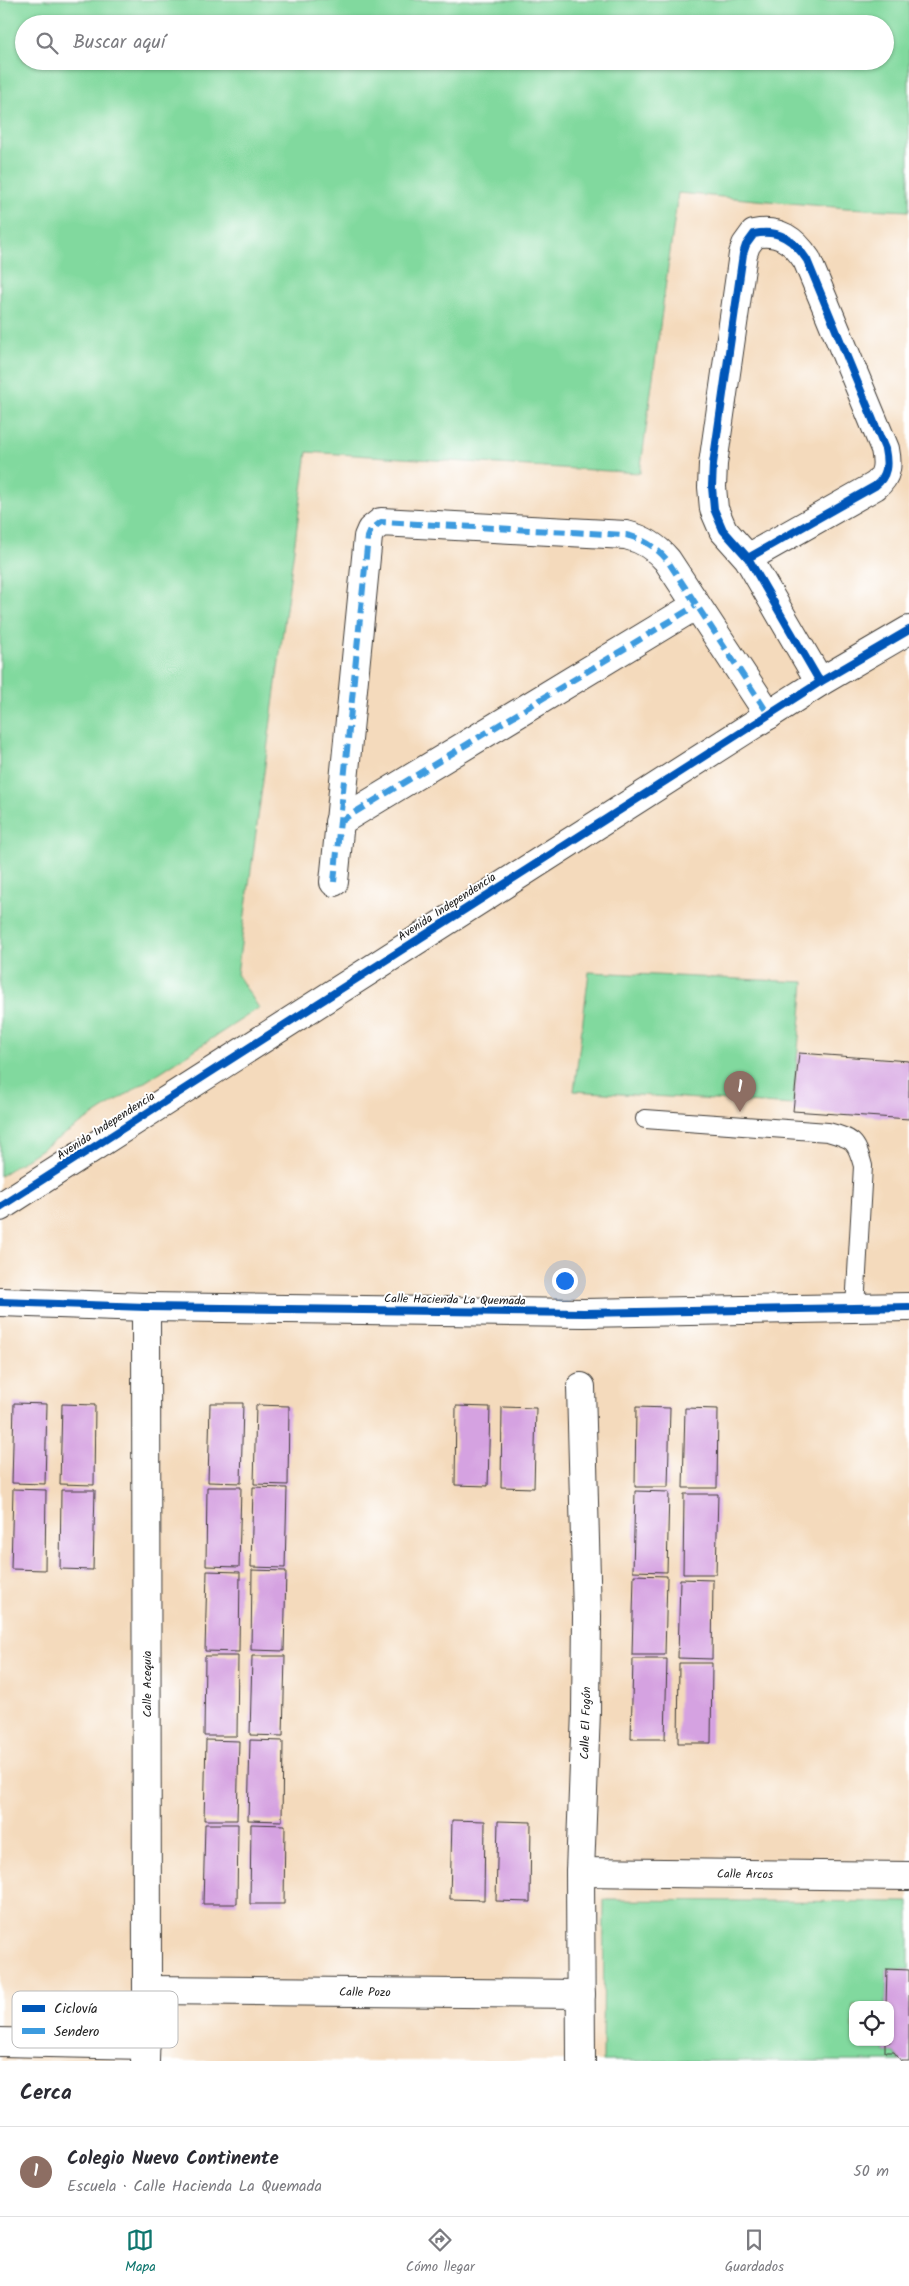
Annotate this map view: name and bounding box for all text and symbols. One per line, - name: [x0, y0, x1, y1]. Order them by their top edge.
- search box: [15, 15, 894, 70]
- text: Buscar aquí: [73, 28, 165, 58]
- icon: search: [33, 29, 61, 57]
- street label: Avenida Independencia: [394, 868, 500, 946]
- pin: 1: [724, 1071, 756, 1112]
- street label: Avenida Independencia: [53, 1087, 159, 1165]
- your location: [552, 1268, 578, 1294]
- street label: Calle Hacienda La Quemada: [384, 1289, 526, 1311]
- street label: Calle Acequia: [138, 1650, 157, 1717]
- street label: Calle El Fogón: [575, 1687, 596, 1760]
- street label: Calle Arcos: [717, 1864, 773, 1884]
- street label: Calle Pozo: [339, 1982, 391, 2002]
- legend: [12, 1991, 178, 2048]
- text: Ciclovía: [54, 1998, 98, 2020]
- map controls: [849, 2001, 894, 2046]
- button: locate: [849, 2001, 894, 2046]
- text: Sendero: [54, 2021, 99, 2043]
- text: Cerca: [20, 2077, 72, 2110]
- text: Colegio Nuevo Continente: [67, 2144, 279, 2174]
- text: 1: [34, 2159, 38, 2184]
- text: 50 m: [853, 2159, 889, 2184]
- text: Escuela · Calle Hacienda La Quemada: [67, 2174, 322, 2199]
- tab: Mapa: [125, 2226, 156, 2278]
- tab: Cómo llegar: [406, 2226, 475, 2278]
- tab: Guardados: [725, 2226, 784, 2278]

